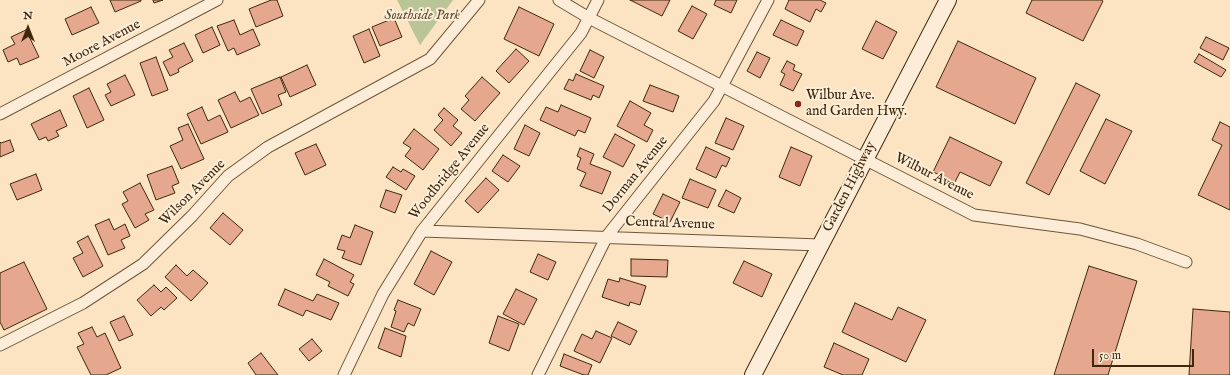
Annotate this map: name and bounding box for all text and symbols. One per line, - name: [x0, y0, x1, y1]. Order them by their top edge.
- north arrow: [8, 8, 48, 48]
- park label: Southside Park: [384, 8, 460, 24]
- text: N: [23, 9, 33, 23]
- street label: Moore Avenue: [60, 17, 144, 71]
- place label: Wilbur Ave. and Garden Hwy.: [806, 88, 907, 120]
- marker: Wilbur Ave. and Garden Hwy.: [793, 99, 803, 109]
- street label: Woodbridge Avenue: [406, 121, 494, 223]
- street label: Dorman Avenue: [600, 133, 672, 217]
- street label: Garden Highway: [820, 139, 880, 235]
- street label: Wilbur Avenue: [892, 150, 976, 204]
- street label: Wilson Avenue: [156, 156, 230, 230]
- street label: Central Avenue: [625, 214, 715, 234]
- scale bar: [1094, 341, 1196, 367]
- text: 50 m: [1099, 348, 1121, 363]

